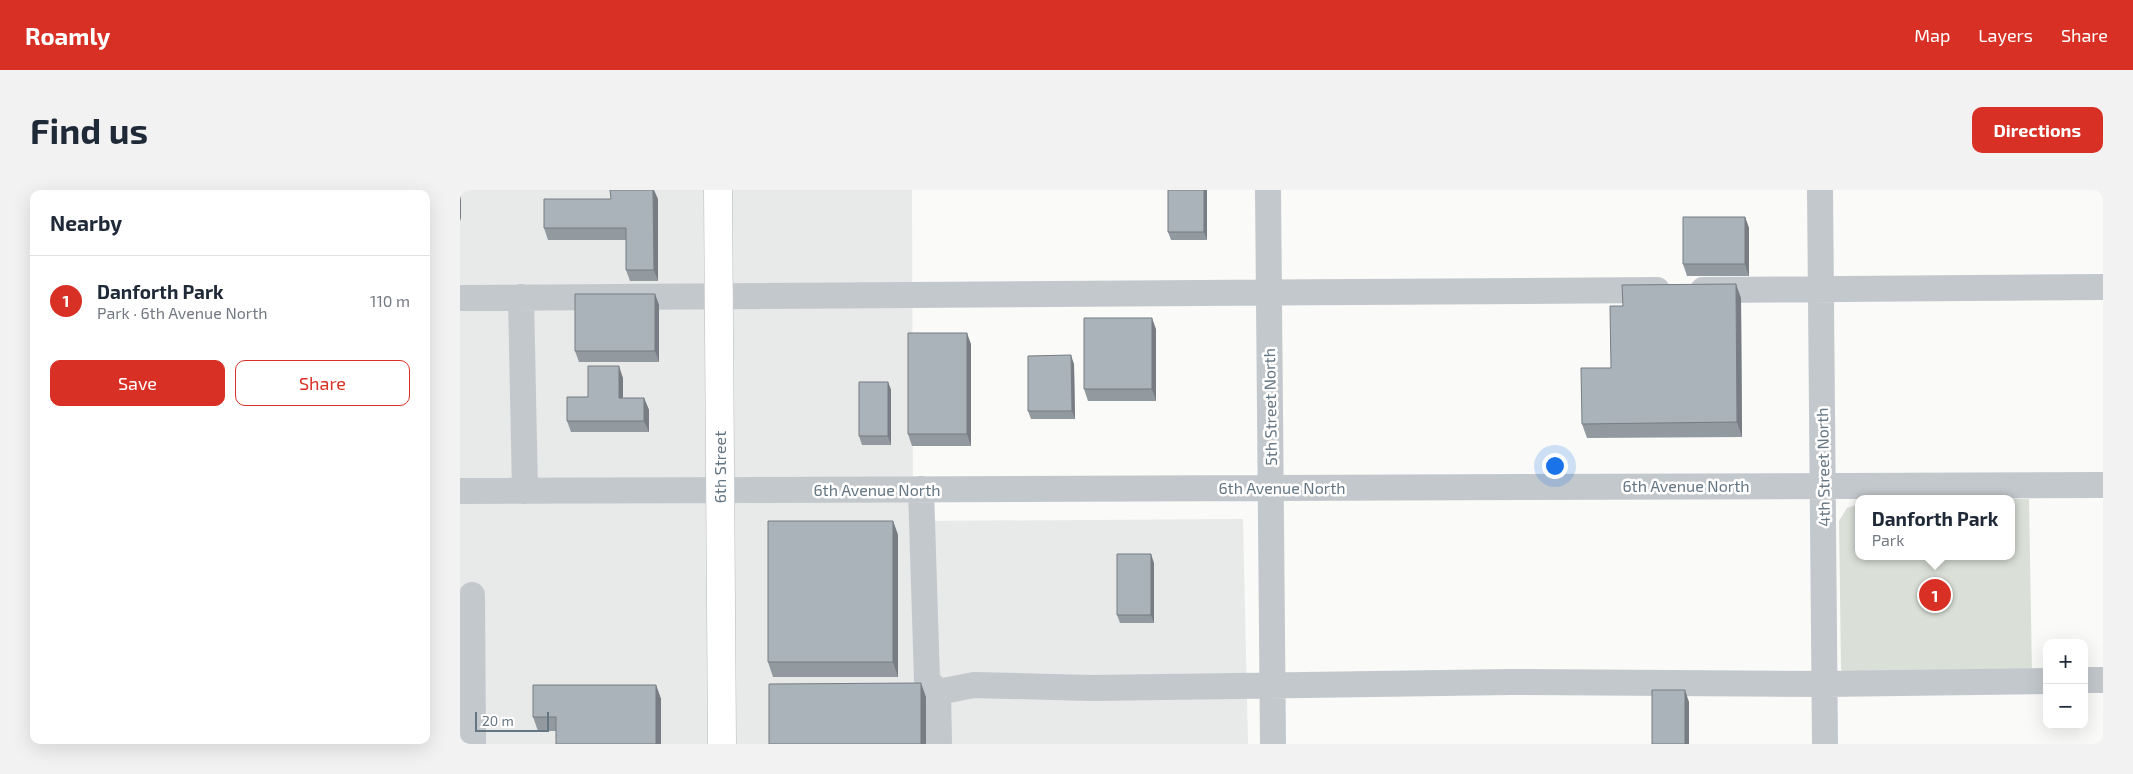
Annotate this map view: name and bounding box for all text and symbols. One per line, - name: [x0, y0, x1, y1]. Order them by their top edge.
- text: Roamly: [25, 21, 110, 50]
- text: Map: [1914, 24, 1950, 46]
- text: Layers: [1978, 24, 2033, 46]
- text: Share: [2061, 24, 2108, 46]
- button: Directions: [1972, 107, 2103, 153]
- text: Find us: [30, 109, 148, 151]
- text: Nearby: [50, 210, 122, 235]
- text: Danforth Park: [97, 280, 224, 303]
- text: 1: [63, 291, 69, 310]
- text: 110 m: [370, 291, 410, 310]
- text: Park · 6th Avenue North: [97, 303, 268, 322]
- street label: 5th Street North: [1259, 348, 1280, 466]
- button: Save: [50, 360, 225, 406]
- button: Share: [235, 360, 410, 406]
- street label: 4th Street North: [1812, 407, 1833, 527]
- street label: 6th Street: [710, 431, 729, 503]
- your location: [1542, 453, 1568, 479]
- street label: 6th Avenue North: [1622, 476, 1750, 495]
- street label: 6th Avenue North: [1218, 478, 1346, 497]
- street label: 6th Avenue North: [813, 480, 941, 499]
- popup: [1855, 495, 2015, 560]
- text: Danforth Park: [1872, 507, 1998, 530]
- text: Park: [1872, 530, 1904, 549]
- pin: 1: [1919, 576, 1951, 614]
- map controls: [2043, 639, 2088, 729]
- button: +: [2043, 639, 2088, 684]
- button: −: [2043, 684, 2088, 729]
- scale bar: [475, 709, 549, 732]
- text: 20 m: [482, 712, 514, 729]

